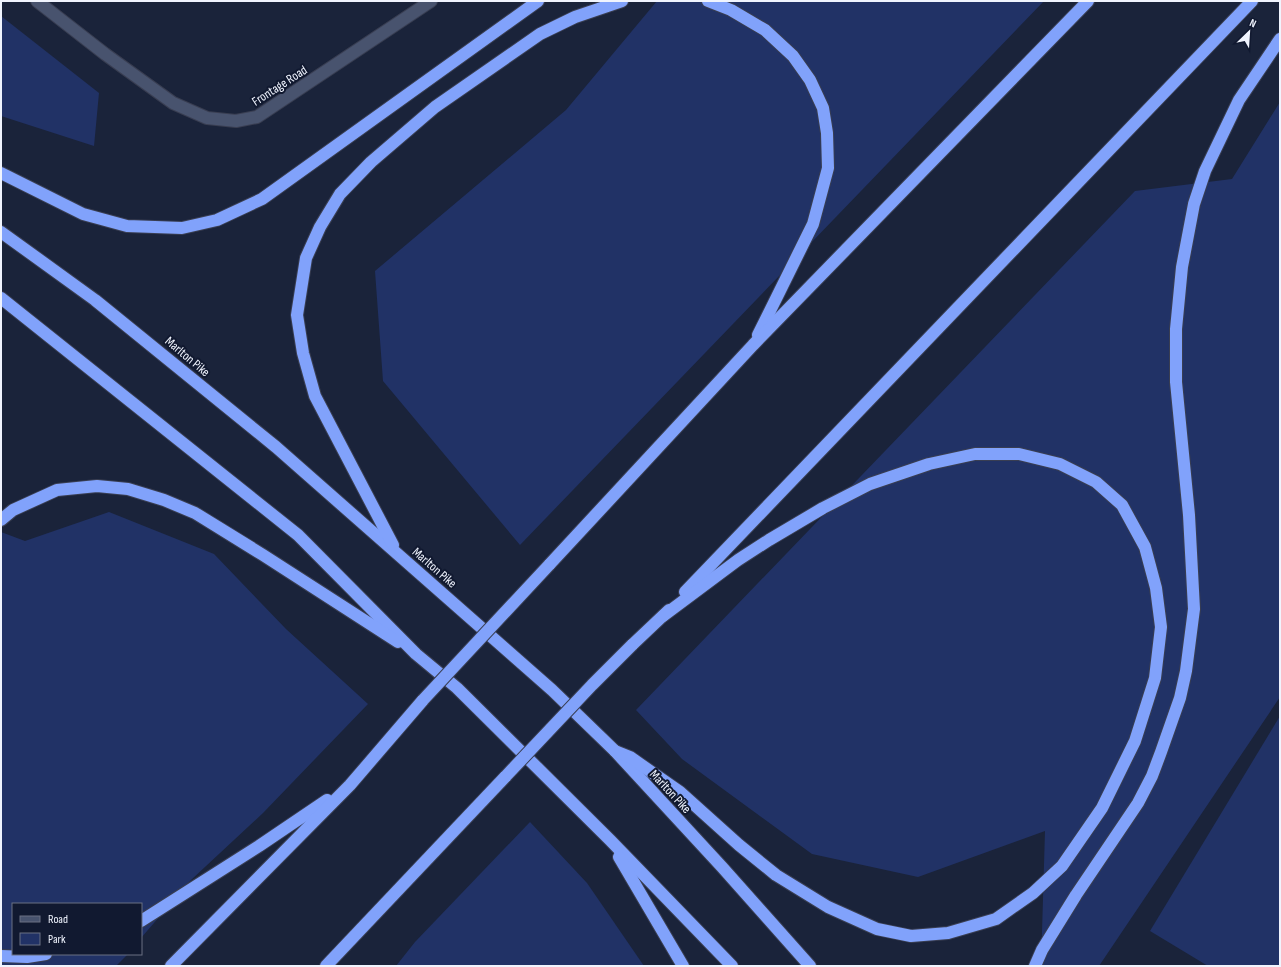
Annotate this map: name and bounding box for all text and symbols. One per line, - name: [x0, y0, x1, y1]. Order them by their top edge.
- north arrow: [1229, 12, 1269, 52]
- text: N: [1248, 16, 1259, 31]
- street label: Frontage Road: [249, 62, 310, 110]
- street label: Marlton Pike: [162, 333, 213, 380]
- street label: Marlton Pike: [409, 544, 460, 591]
- street label: Marlton Pike: [646, 767, 694, 817]
- legend: [12, 903, 142, 955]
- text: Road: [48, 912, 68, 927]
- text: Park: [48, 932, 66, 947]

